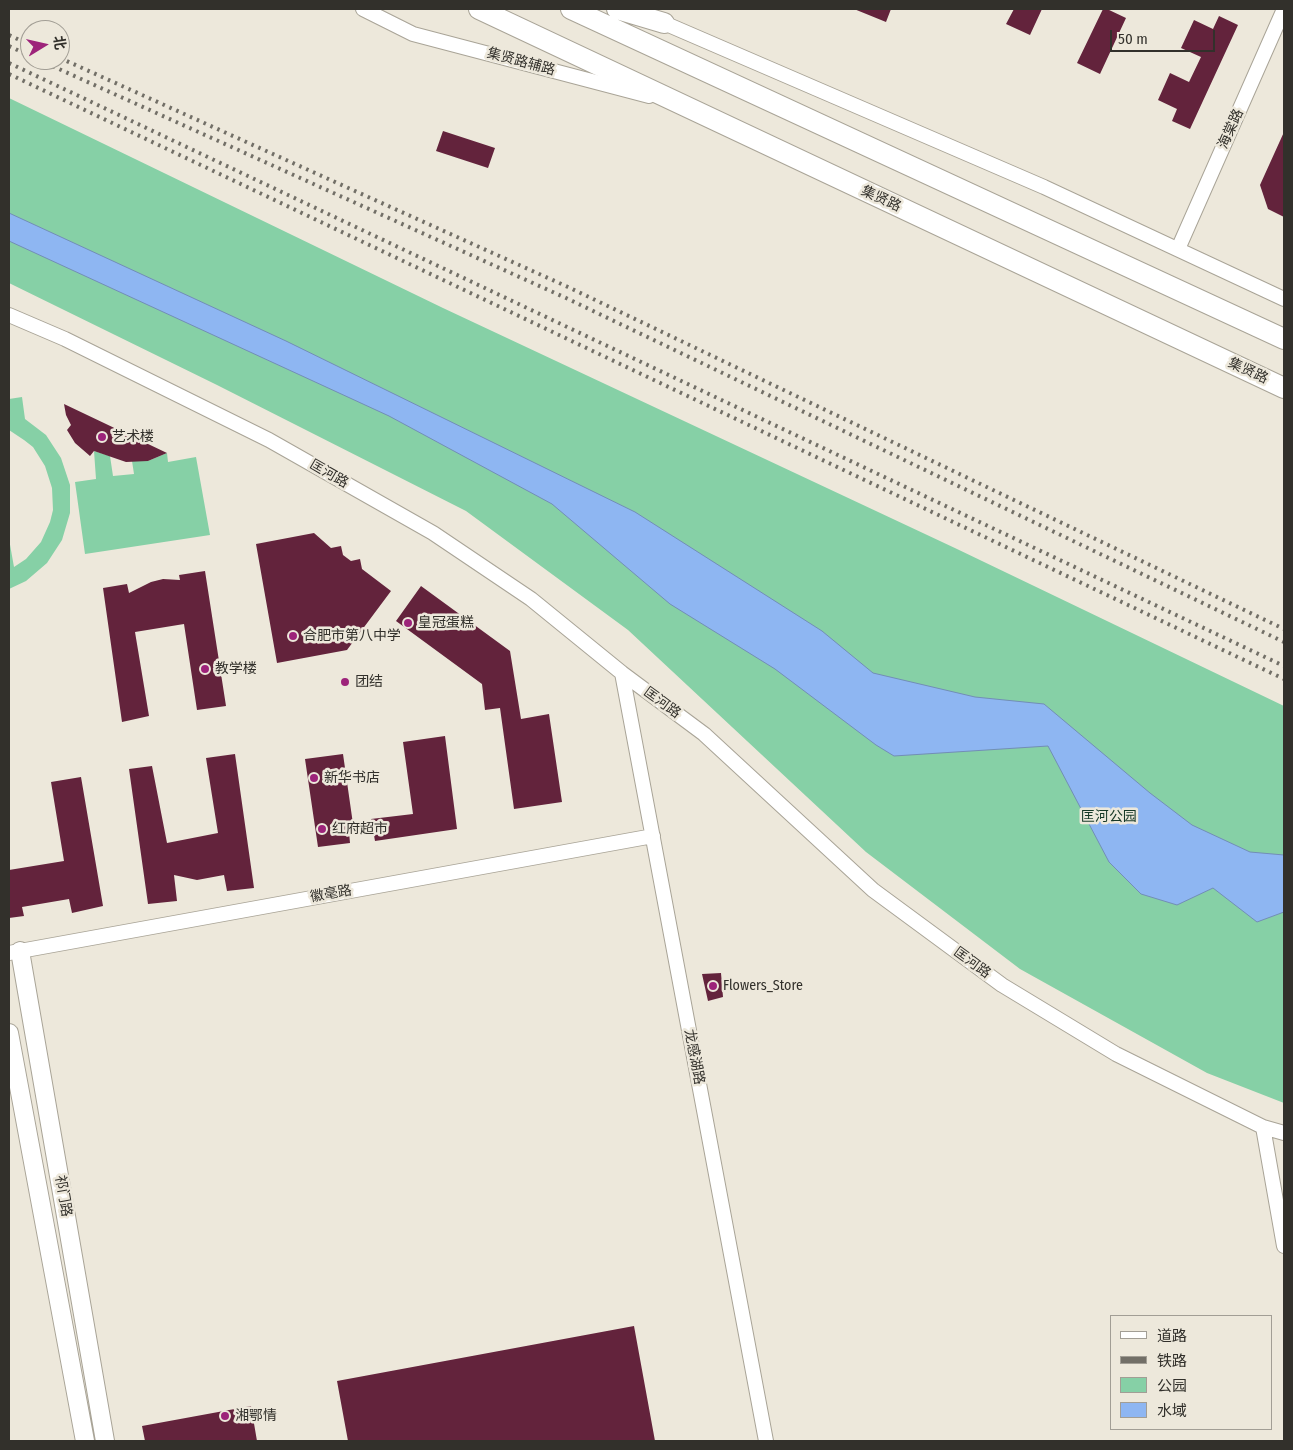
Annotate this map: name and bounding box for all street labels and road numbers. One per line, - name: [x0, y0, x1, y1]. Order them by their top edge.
- street label: 集贤路辅路: [485, 45, 557, 79]
- street label: 海棠路: [1215, 106, 1247, 152]
- street label: 集贤路: [858, 183, 904, 215]
- street label: 集贤路: [1225, 355, 1271, 387]
- street label: 匡河路: [307, 456, 351, 492]
- street label: 匡河路: [640, 684, 684, 722]
- street label: 徽毫路: [309, 882, 353, 906]
- street label: 匡河路: [950, 944, 994, 982]
- street label: 龙感湖路: [680, 1028, 708, 1086]
- street label: 祁门路: [51, 1174, 75, 1218]

